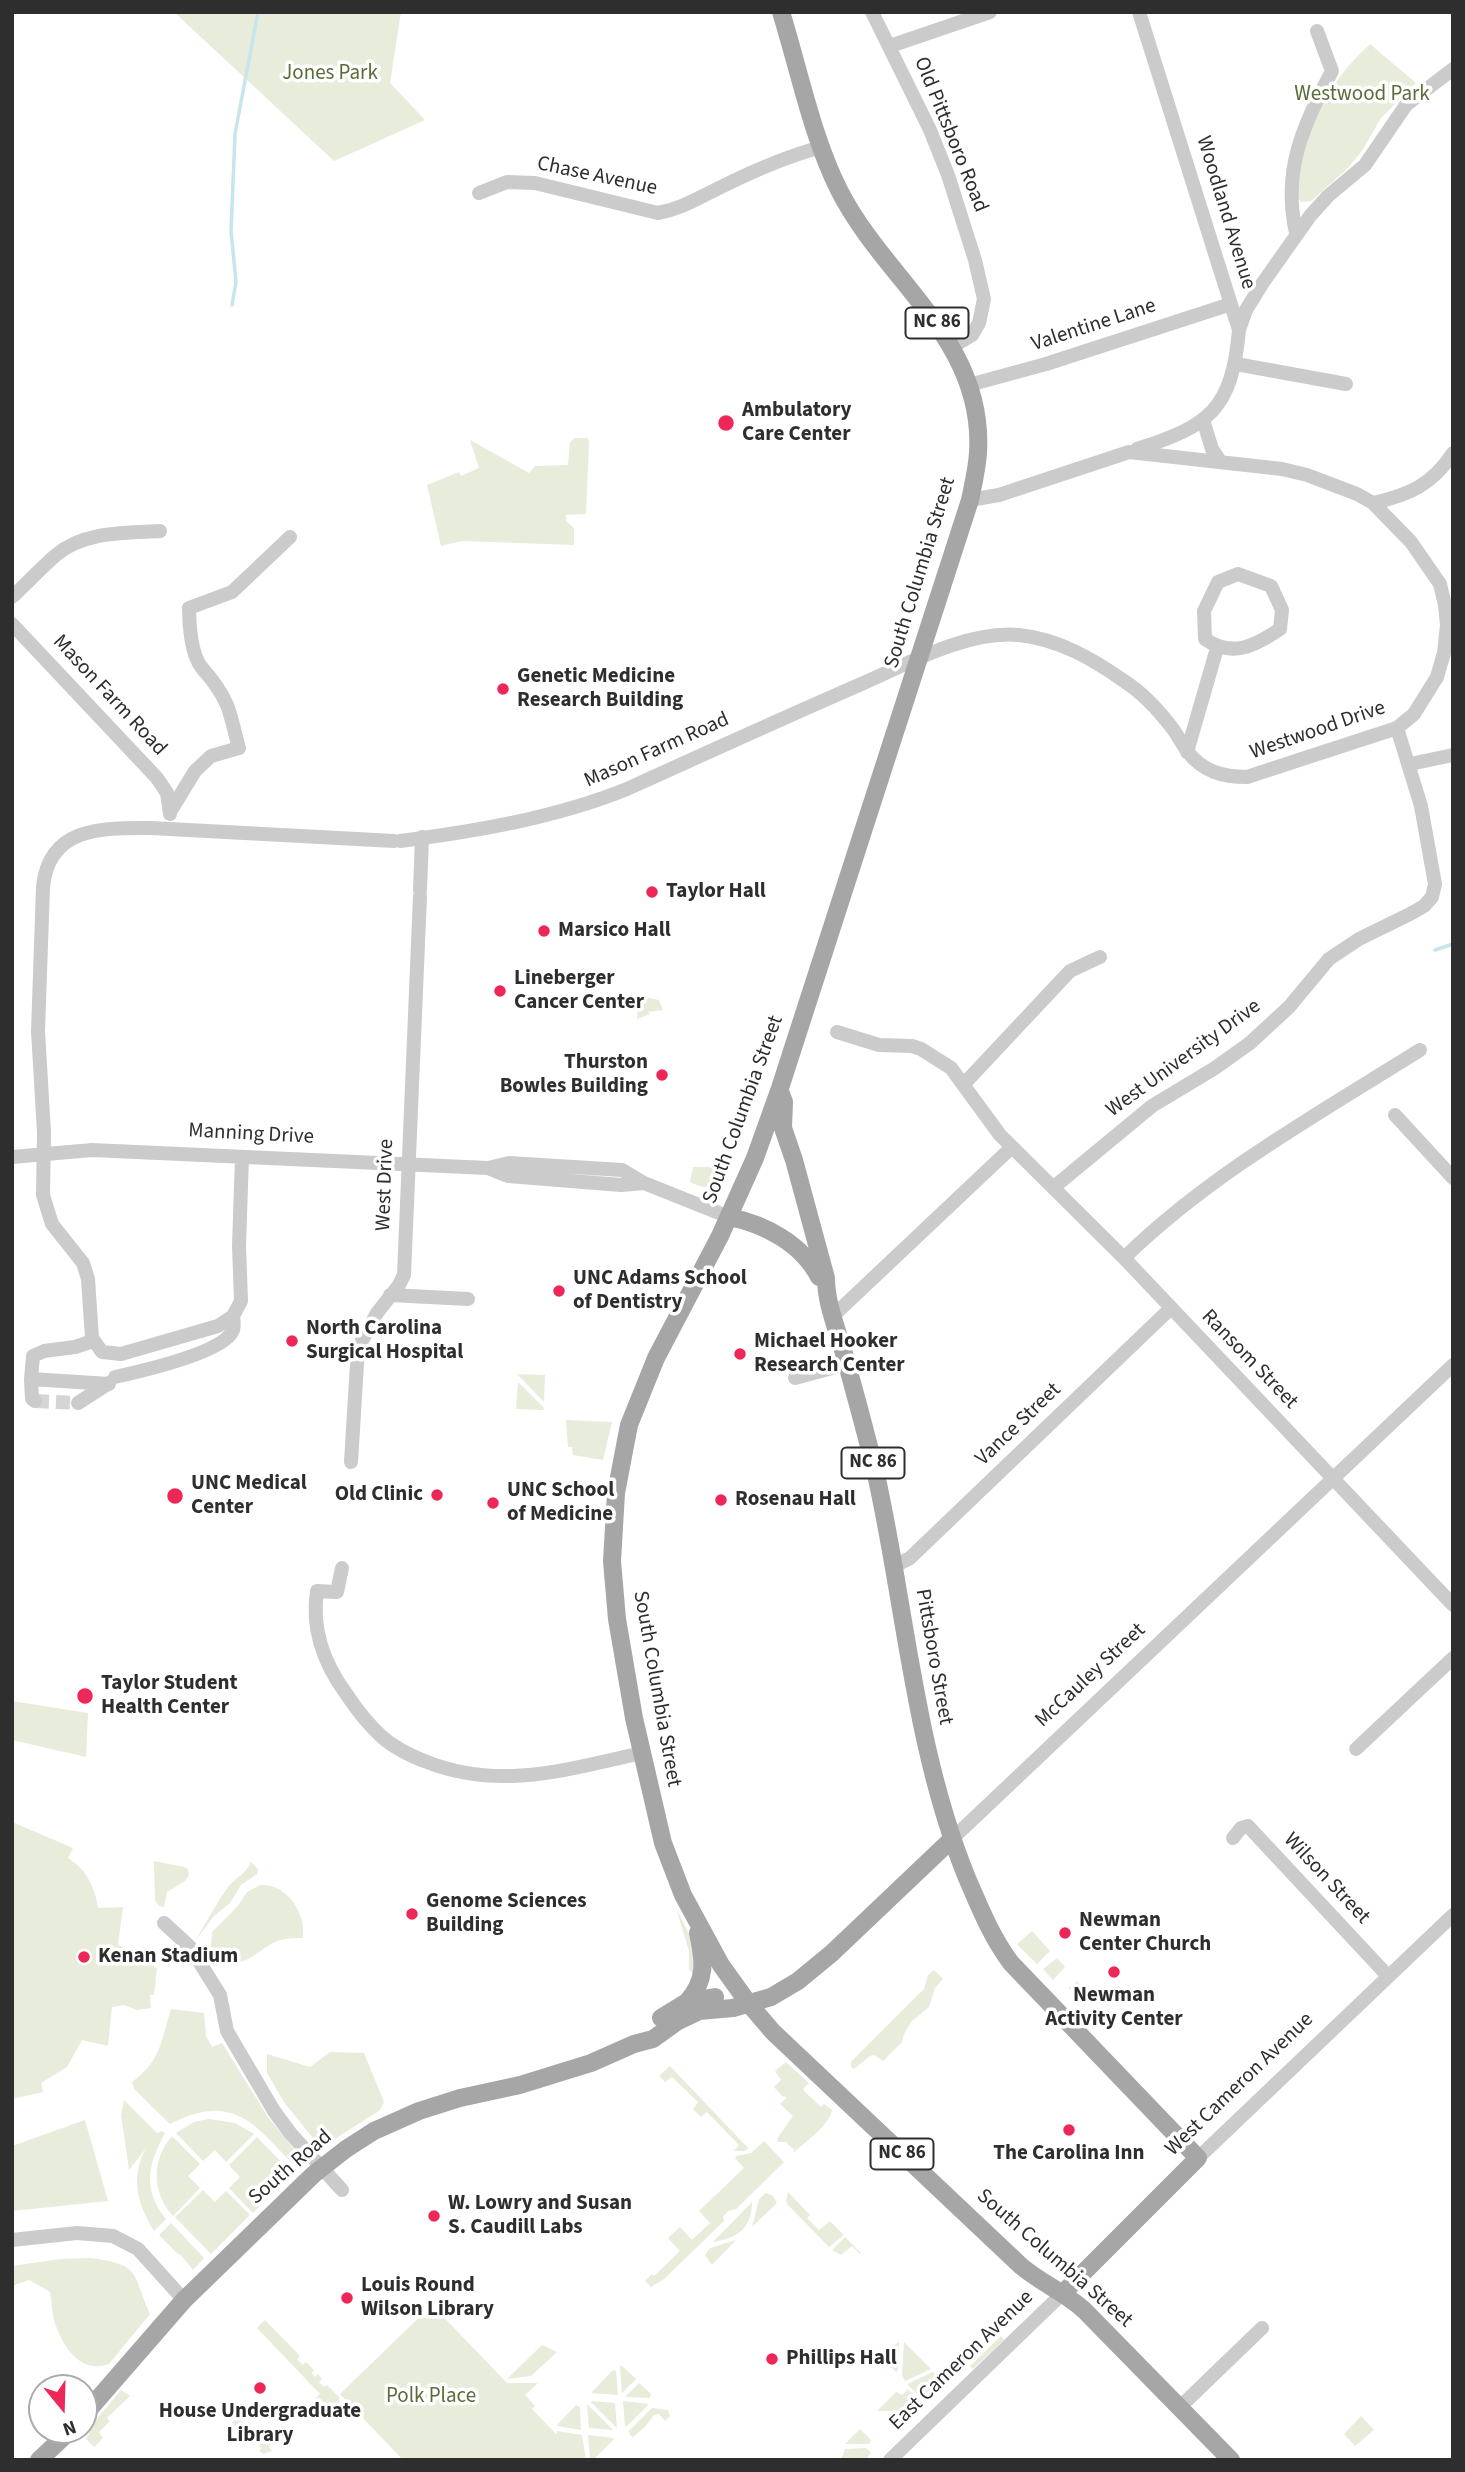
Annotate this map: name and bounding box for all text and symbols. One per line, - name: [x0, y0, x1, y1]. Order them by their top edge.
- street label: Old Pittsboro Road: [907, 54, 993, 216]
- park label: Jones Park: [282, 61, 378, 87]
- park label: Westwood Park: [1294, 82, 1430, 108]
- street label: Woodland Avenue: [1190, 133, 1260, 293]
- street label: Chase Avenue: [535, 152, 659, 202]
- street label: Valentine Lane: [1029, 294, 1159, 358]
- road number: NC 86: [906, 308, 968, 338]
- place label: Ambulatory Care Center: [742, 398, 851, 448]
- marker: Ambulatory Care Center: [716, 413, 736, 433]
- street label: South Columbia Street: [880, 474, 962, 672]
- street label: Mason Farm Road: [47, 630, 171, 762]
- place label: Genetic Medicine Research Building: [517, 664, 683, 714]
- marker: Genetic Medicine Research Building: [495, 681, 511, 697]
- street label: Westwood Drive: [1247, 696, 1389, 766]
- street label: Mason Farm Road: [581, 708, 733, 794]
- place label: Taylor Hall: [666, 879, 766, 905]
- marker: Taylor Hall: [644, 884, 660, 900]
- place label: Marsico Hall: [558, 918, 671, 944]
- marker: Marsico Hall: [536, 923, 552, 939]
- place label: Lineberger Cancer Center: [514, 966, 644, 1016]
- marker: Lineberger Cancer Center: [492, 983, 508, 999]
- street label: West University Drive: [1102, 995, 1266, 1123]
- street label: South Columbia Street: [698, 1012, 790, 1208]
- place label: Thurston Bowles Building: [500, 1050, 648, 1100]
- marker: Thurston Bowles Building: [654, 1067, 670, 1083]
- street label: Manning Drive: [188, 1119, 314, 1151]
- street label: West Drive: [372, 1139, 400, 1231]
- place label: UNC Adams School of Dentistry: [573, 1266, 747, 1316]
- marker: UNC Adams School of Dentistry: [551, 1283, 567, 1299]
- street label: Ransom Street: [1195, 1305, 1303, 1415]
- place label: North Carolina Surgical Hospital: [306, 1316, 463, 1366]
- place label: Michael Hooker Research Center: [754, 1329, 905, 1379]
- marker: North Carolina Surgical Hospital: [284, 1333, 300, 1349]
- marker: Michael Hooker Research Center: [732, 1346, 748, 1362]
- street label: Vance Street: [971, 1378, 1067, 1472]
- road number: NC 86: [842, 1448, 904, 1478]
- place label: UNC Medical Center: [191, 1471, 307, 1521]
- place label: UNC School of Medicine: [507, 1478, 614, 1528]
- place label: Old Clinic: [335, 1482, 423, 1508]
- marker: UNC Medical Center: [165, 1486, 185, 1506]
- marker: Old Clinic: [429, 1487, 445, 1503]
- place label: Rosenau Hall: [735, 1487, 856, 1513]
- marker: Rosenau Hall: [713, 1492, 729, 1508]
- marker: UNC School of Medicine: [485, 1495, 501, 1511]
- street label: Pittsboro Street: [909, 1587, 957, 1727]
- street label: South Columbia Street: [626, 1589, 686, 1789]
- street label: McCauley Street: [1031, 1619, 1151, 1733]
- place label: Taylor Student Health Center: [101, 1671, 238, 1721]
- marker: Taylor Student Health Center: [75, 1686, 95, 1706]
- street label: Wilson Street: [1277, 1828, 1375, 1930]
- place label: Genome Sciences Building: [426, 1889, 587, 1939]
- marker: Genome Sciences Building: [404, 1906, 420, 1922]
- place label: Newman Center Church: [1079, 1908, 1211, 1958]
- marker: Newman Center Church: [1057, 1925, 1073, 1941]
- place label: Kenan Stadium: [98, 1944, 238, 1970]
- marker: Kenan Stadium: [76, 1949, 92, 1965]
- marker: Newman Activity Center: [1106, 1964, 1122, 1980]
- place label: Newman Activity Center: [1045, 1983, 1183, 2033]
- street label: West Cameron Avenue: [1161, 2008, 1319, 2162]
- marker: The Carolina Inn: [1061, 2122, 1077, 2138]
- street label: South Road: [244, 2125, 338, 2211]
- road number: NC 86: [870, 2138, 934, 2170]
- place label: The Carolina Inn: [993, 2141, 1145, 2167]
- street label: South Columbia Street: [971, 2184, 1137, 2334]
- place label: W. Lowry and Susan S. Caudill Labs: [448, 2191, 632, 2241]
- marker: W. Lowry and Susan S. Caudill Labs: [426, 2208, 442, 2224]
- place label: Louis Round Wilson Library: [361, 2273, 494, 2323]
- street label: East Cameron Avenue: [885, 2286, 1039, 2436]
- marker: Louis Round Wilson Library: [339, 2290, 355, 2306]
- place label: Phillips Hall: [786, 2346, 897, 2372]
- marker: Phillips Hall: [764, 2351, 780, 2367]
- north arrow: [28, 2374, 98, 2444]
- marker: House Undergraduate Library: [252, 2380, 268, 2396]
- park label: Polk Place: [386, 2384, 476, 2410]
- place label: House Undergraduate Library: [159, 2399, 361, 2449]
- text: N: [59, 2413, 80, 2442]

